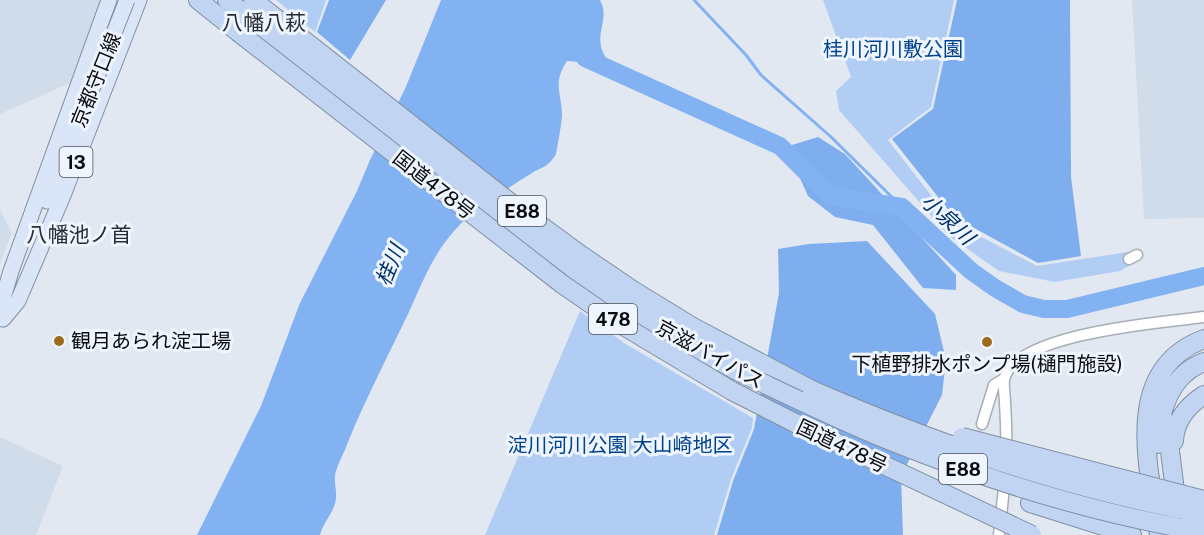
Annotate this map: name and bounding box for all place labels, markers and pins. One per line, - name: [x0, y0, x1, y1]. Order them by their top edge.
- place label: 観月あられ淀工場: [71, 329, 231, 353]
- marker: 観月あられ淀工場: [52, 334, 66, 348]
- marker: 下植野排水ポンプ場(樋門施設): [980, 335, 994, 349]
- place label: 下植野排水ポンプ場(樋門施設): [851, 352, 1123, 376]

